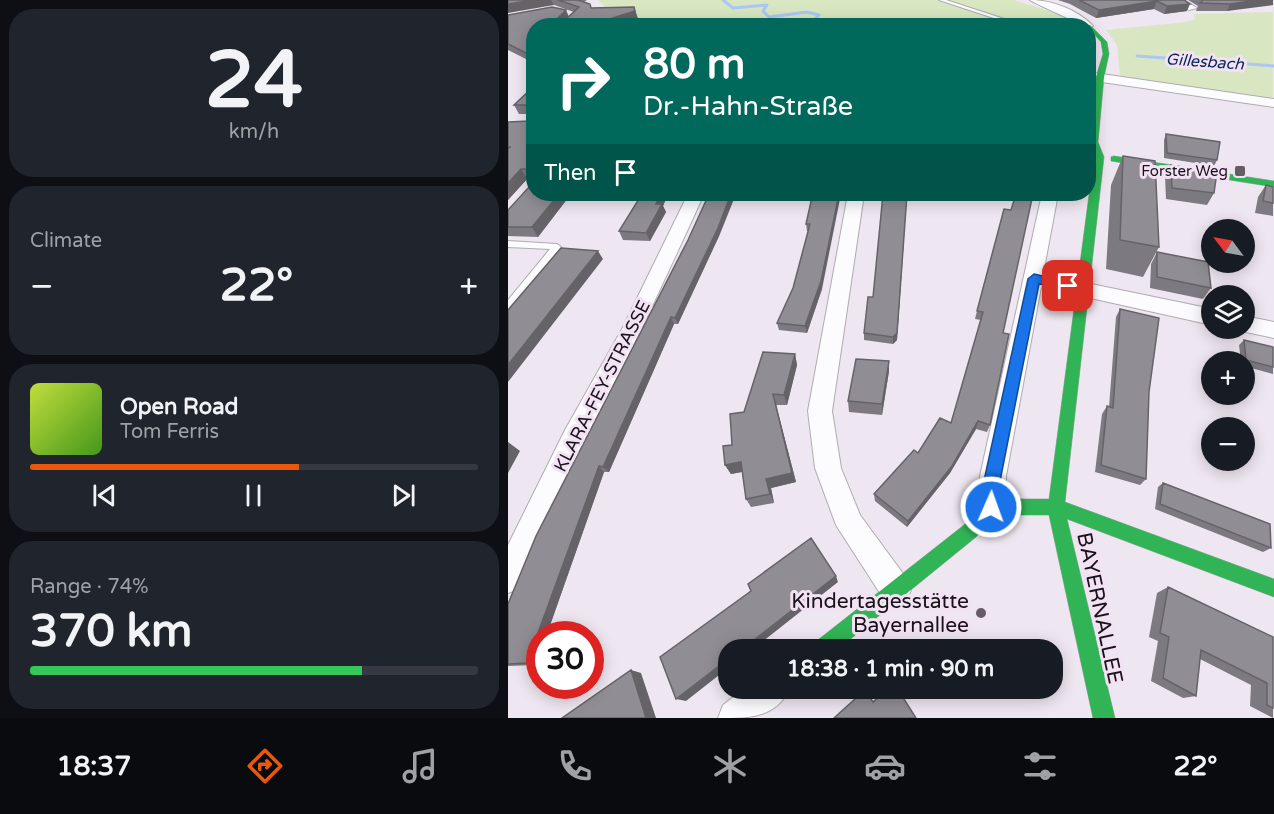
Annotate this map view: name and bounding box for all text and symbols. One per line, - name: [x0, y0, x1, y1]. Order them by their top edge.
- text: 24: [205, 34, 303, 128]
- text: 80 m: [643, 39, 745, 90]
- icon: right: [544, 42, 622, 120]
- water label: Gillesbach: [1165, 49, 1246, 75]
- text: Dr.-Hahn-Straße: [643, 90, 853, 123]
- text: km/h: [229, 120, 279, 144]
- icon: arrive: [609, 156, 642, 189]
- text: Then: [544, 160, 597, 186]
- place label: Forster Weg: [1141, 162, 1228, 180]
- marker: Forster Weg: [1233, 164, 1247, 178]
- north arrow: [1201, 219, 1255, 273]
- map controls: [1201, 219, 1255, 471]
- text: Climate: [30, 229, 102, 253]
- text: 22°: [220, 259, 293, 313]
- pin: [1042, 260, 1093, 311]
- text: −: [30, 267, 54, 306]
- text: +: [459, 267, 478, 306]
- icon: arrive: [1051, 269, 1084, 302]
- button: layers: [1201, 285, 1255, 339]
- street label: KLARA-FEY-STRASSE: [549, 296, 655, 476]
- button: +: [1201, 351, 1255, 405]
- text: Open Road: [120, 394, 238, 420]
- button: −: [1201, 417, 1255, 471]
- text: Tom Ferris: [120, 420, 219, 444]
- position arrow: [959, 475, 1023, 539]
- icon: previous: [88, 479, 121, 512]
- icon: pause: [237, 479, 270, 512]
- icon: next: [387, 479, 420, 512]
- street label: BAYERNALLEE: [1071, 530, 1128, 686]
- text: Range · 74%: [30, 575, 149, 599]
- place label: Kindertagesstätte Bayernallee: [791, 589, 969, 638]
- text: 370 km: [30, 605, 192, 659]
- marker: Kindertagesstätte Bayernallee: [974, 606, 988, 620]
- speed limit sign: 30: [526, 621, 604, 699]
- text: 18:38 · 1 min · 90 m: [787, 656, 994, 682]
- icon: directions: [244, 745, 286, 787]
- icon: music: [399, 745, 441, 787]
- icon: phone: [554, 745, 596, 787]
- icon: climate: [709, 745, 751, 787]
- icon: car: [864, 745, 906, 787]
- icon: filters: [1019, 745, 1061, 787]
- text: 18:37: [56, 750, 131, 783]
- text: 22°: [1173, 750, 1218, 783]

